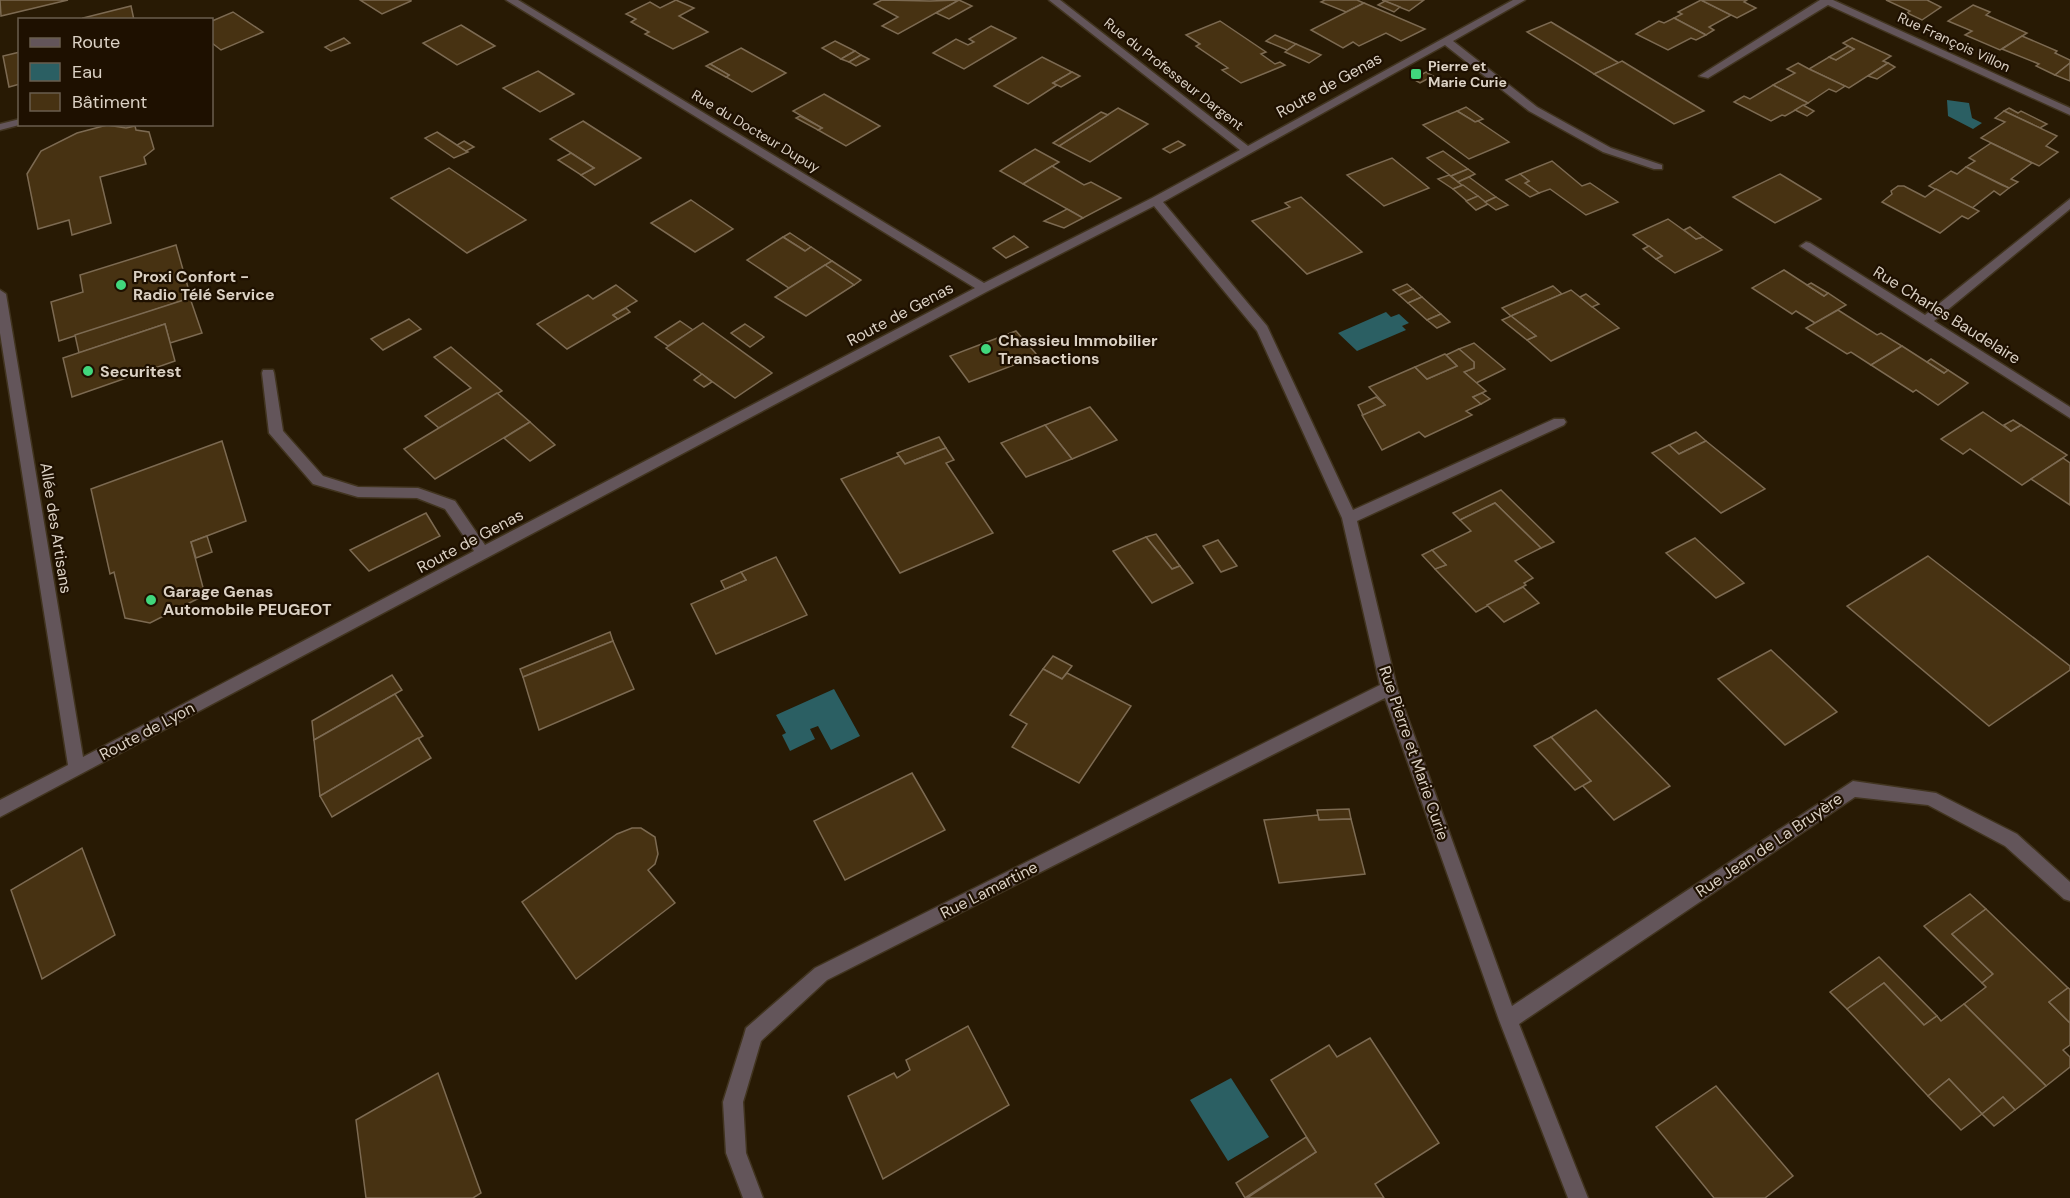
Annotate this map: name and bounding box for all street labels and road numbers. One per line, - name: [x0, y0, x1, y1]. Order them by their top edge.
- street label: Rue François Villon: [1895, 8, 2013, 76]
- street label: Rue du Professeur Dargent: [1100, 14, 1248, 134]
- street label: Route de Genas: [1272, 47, 1386, 123]
- street label: Rue du Docteur Dupuy: [688, 86, 824, 177]
- street label: Rue Charles Baudelaire: [1869, 261, 2025, 369]
- street label: Route de Genas: [843, 277, 957, 351]
- street label: Allée des Artisans: [35, 461, 77, 595]
- street label: Route de Genas: [413, 504, 527, 578]
- street label: Rue Pierre et Marie Curie: [1374, 663, 1454, 843]
- street label: Route de Lyon: [96, 697, 198, 765]
- street label: Rue Jean de La Bruyère: [1692, 788, 1846, 902]
- street label: Rue Lamartine: [937, 856, 1041, 924]

